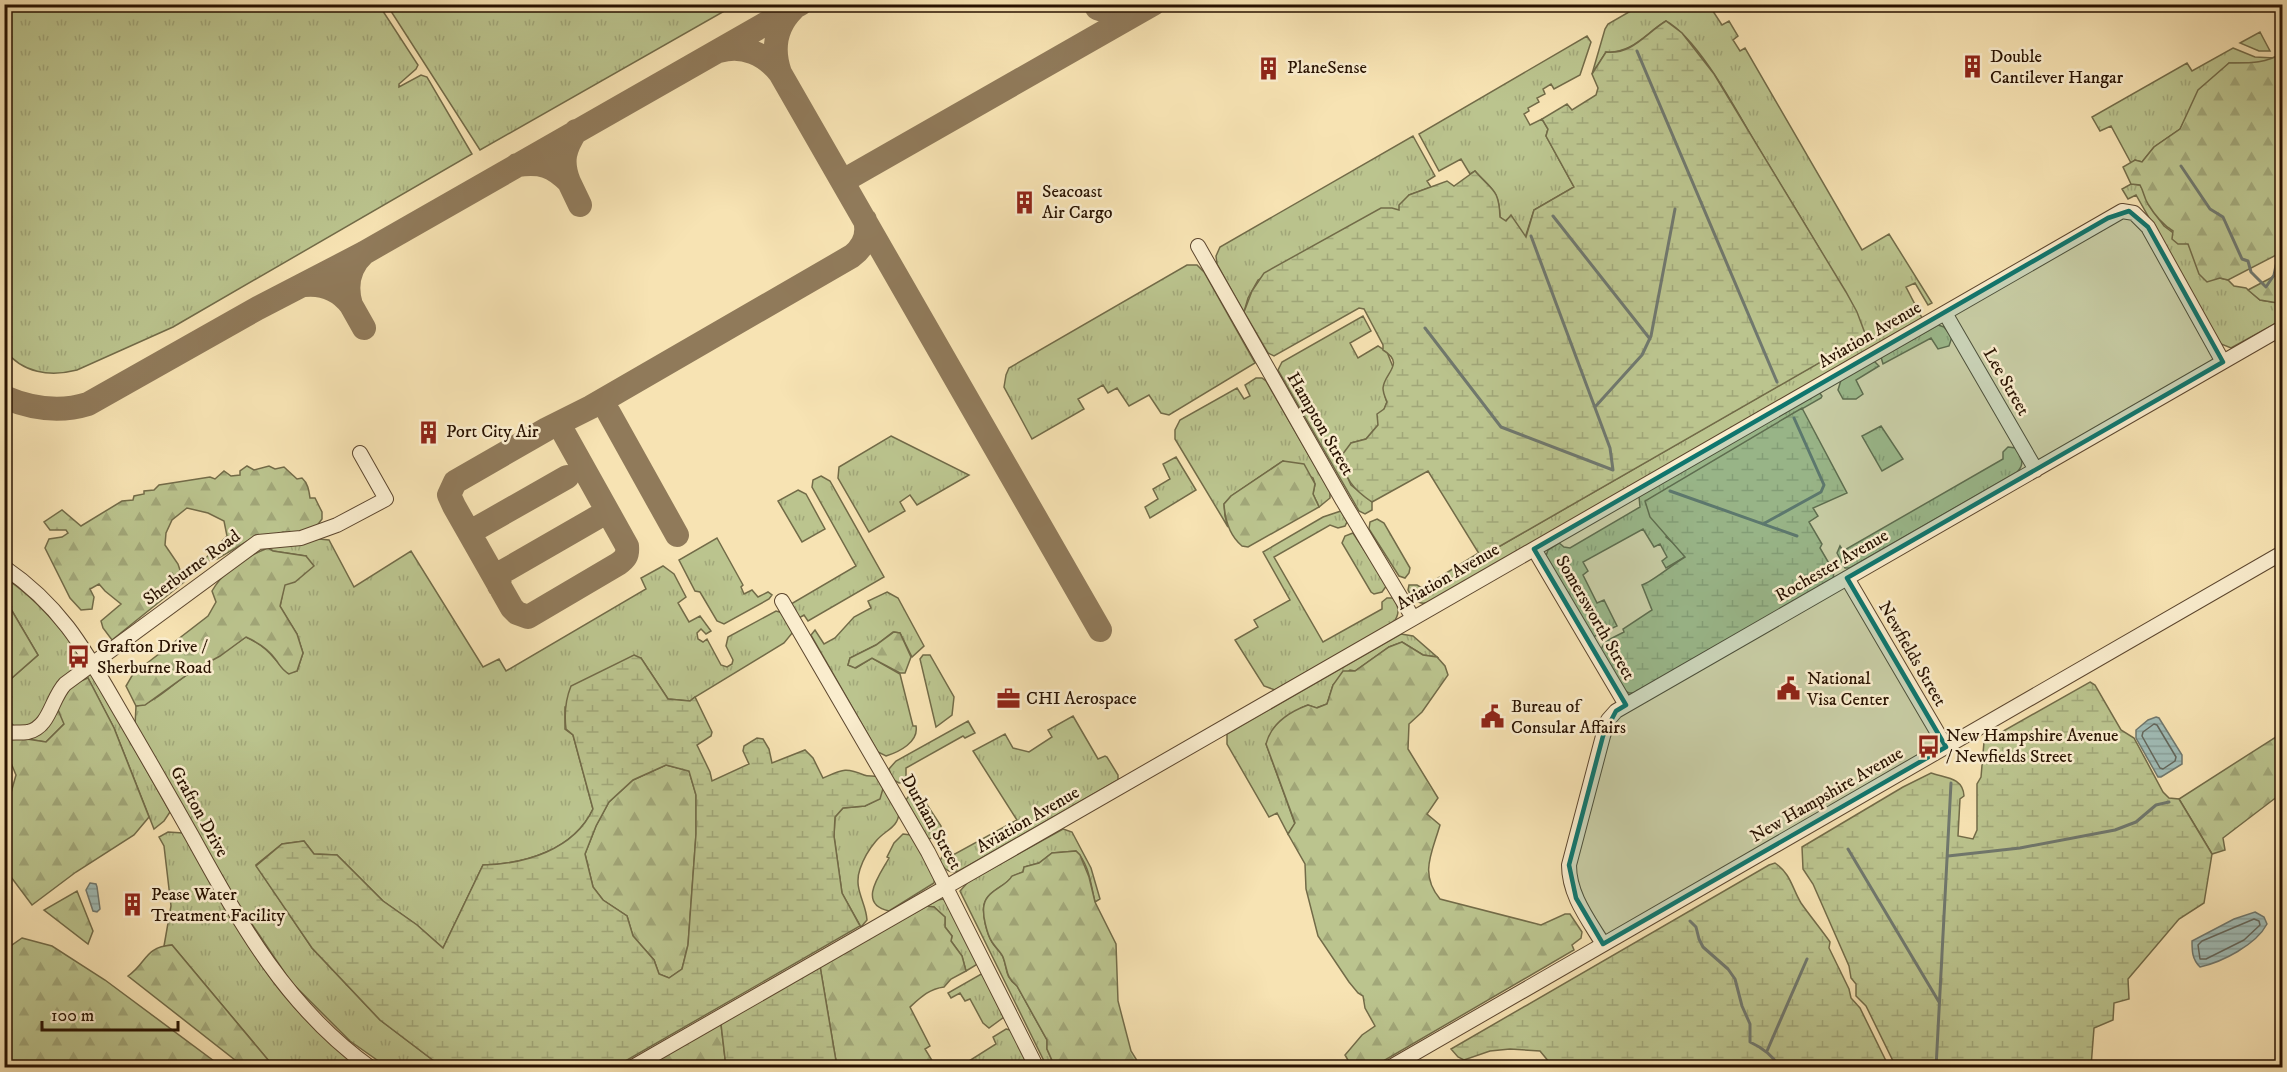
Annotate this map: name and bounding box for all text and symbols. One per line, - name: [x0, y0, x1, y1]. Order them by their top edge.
- place label: Double Cantilever Hangar: [1990, 46, 2124, 89]
- building icon: Double Cantilever Hangar: [1959, 54, 1985, 80]
- building icon: PlaneSense: [1256, 55, 1282, 81]
- place label: PlaneSense: [1287, 57, 1367, 79]
- place label: Seacoast Air Cargo: [1042, 181, 1113, 224]
- building icon: Seacoast Air Cargo: [1011, 189, 1037, 215]
- street label: Aviation Avenue: [1814, 297, 1926, 373]
- street label: Lee Street: [1978, 344, 2034, 420]
- street label: Hampton Street: [1282, 368, 1359, 480]
- building icon: Port City Air: [415, 419, 441, 445]
- place label: Port City Air: [446, 421, 539, 443]
- street label: Sherburne Road: [139, 525, 245, 611]
- street label: Rochester Avenue: [1772, 525, 1892, 607]
- street label: Aviation Avenue: [1392, 539, 1504, 615]
- street label: Somersworth Street: [1550, 552, 1640, 684]
- street label: Newfields Street: [1873, 597, 1951, 711]
- place label: Grafton Drive / Sherburne Road: [97, 636, 212, 679]
- bus stop icon: Grafton Drive / Sherburne Road: [66, 644, 92, 670]
- place label: National Visa Center: [1806, 668, 1889, 711]
- public building icon: National Visa Center: [1776, 676, 1802, 702]
- office icon: CHI Aerospace: [995, 686, 1021, 712]
- place label: CHI Aerospace: [1026, 688, 1137, 710]
- place label: Bureau of Consular Affairs: [1511, 696, 1626, 739]
- public building icon: Bureau of Consular Affairs: [1480, 704, 1506, 730]
- place label: New Hampshire Avenue / Newfields Street: [1946, 725, 2119, 768]
- bus stop icon: New Hampshire Avenue / Newfields Street: [1915, 733, 1941, 759]
- street label: New Hampshire Avenue: [1747, 742, 1907, 848]
- street label: Grafton Drive: [165, 763, 233, 861]
- street label: Durham Street: [896, 770, 966, 874]
- street label: Aviation Avenue: [972, 782, 1084, 858]
- place label: Pease Water Treatment Facility: [151, 884, 285, 927]
- building icon: Pease Water Treatment Facility: [120, 892, 146, 918]
- scale bar: [42, 994, 178, 1032]
- text: 100 m: [51, 1005, 94, 1027]

